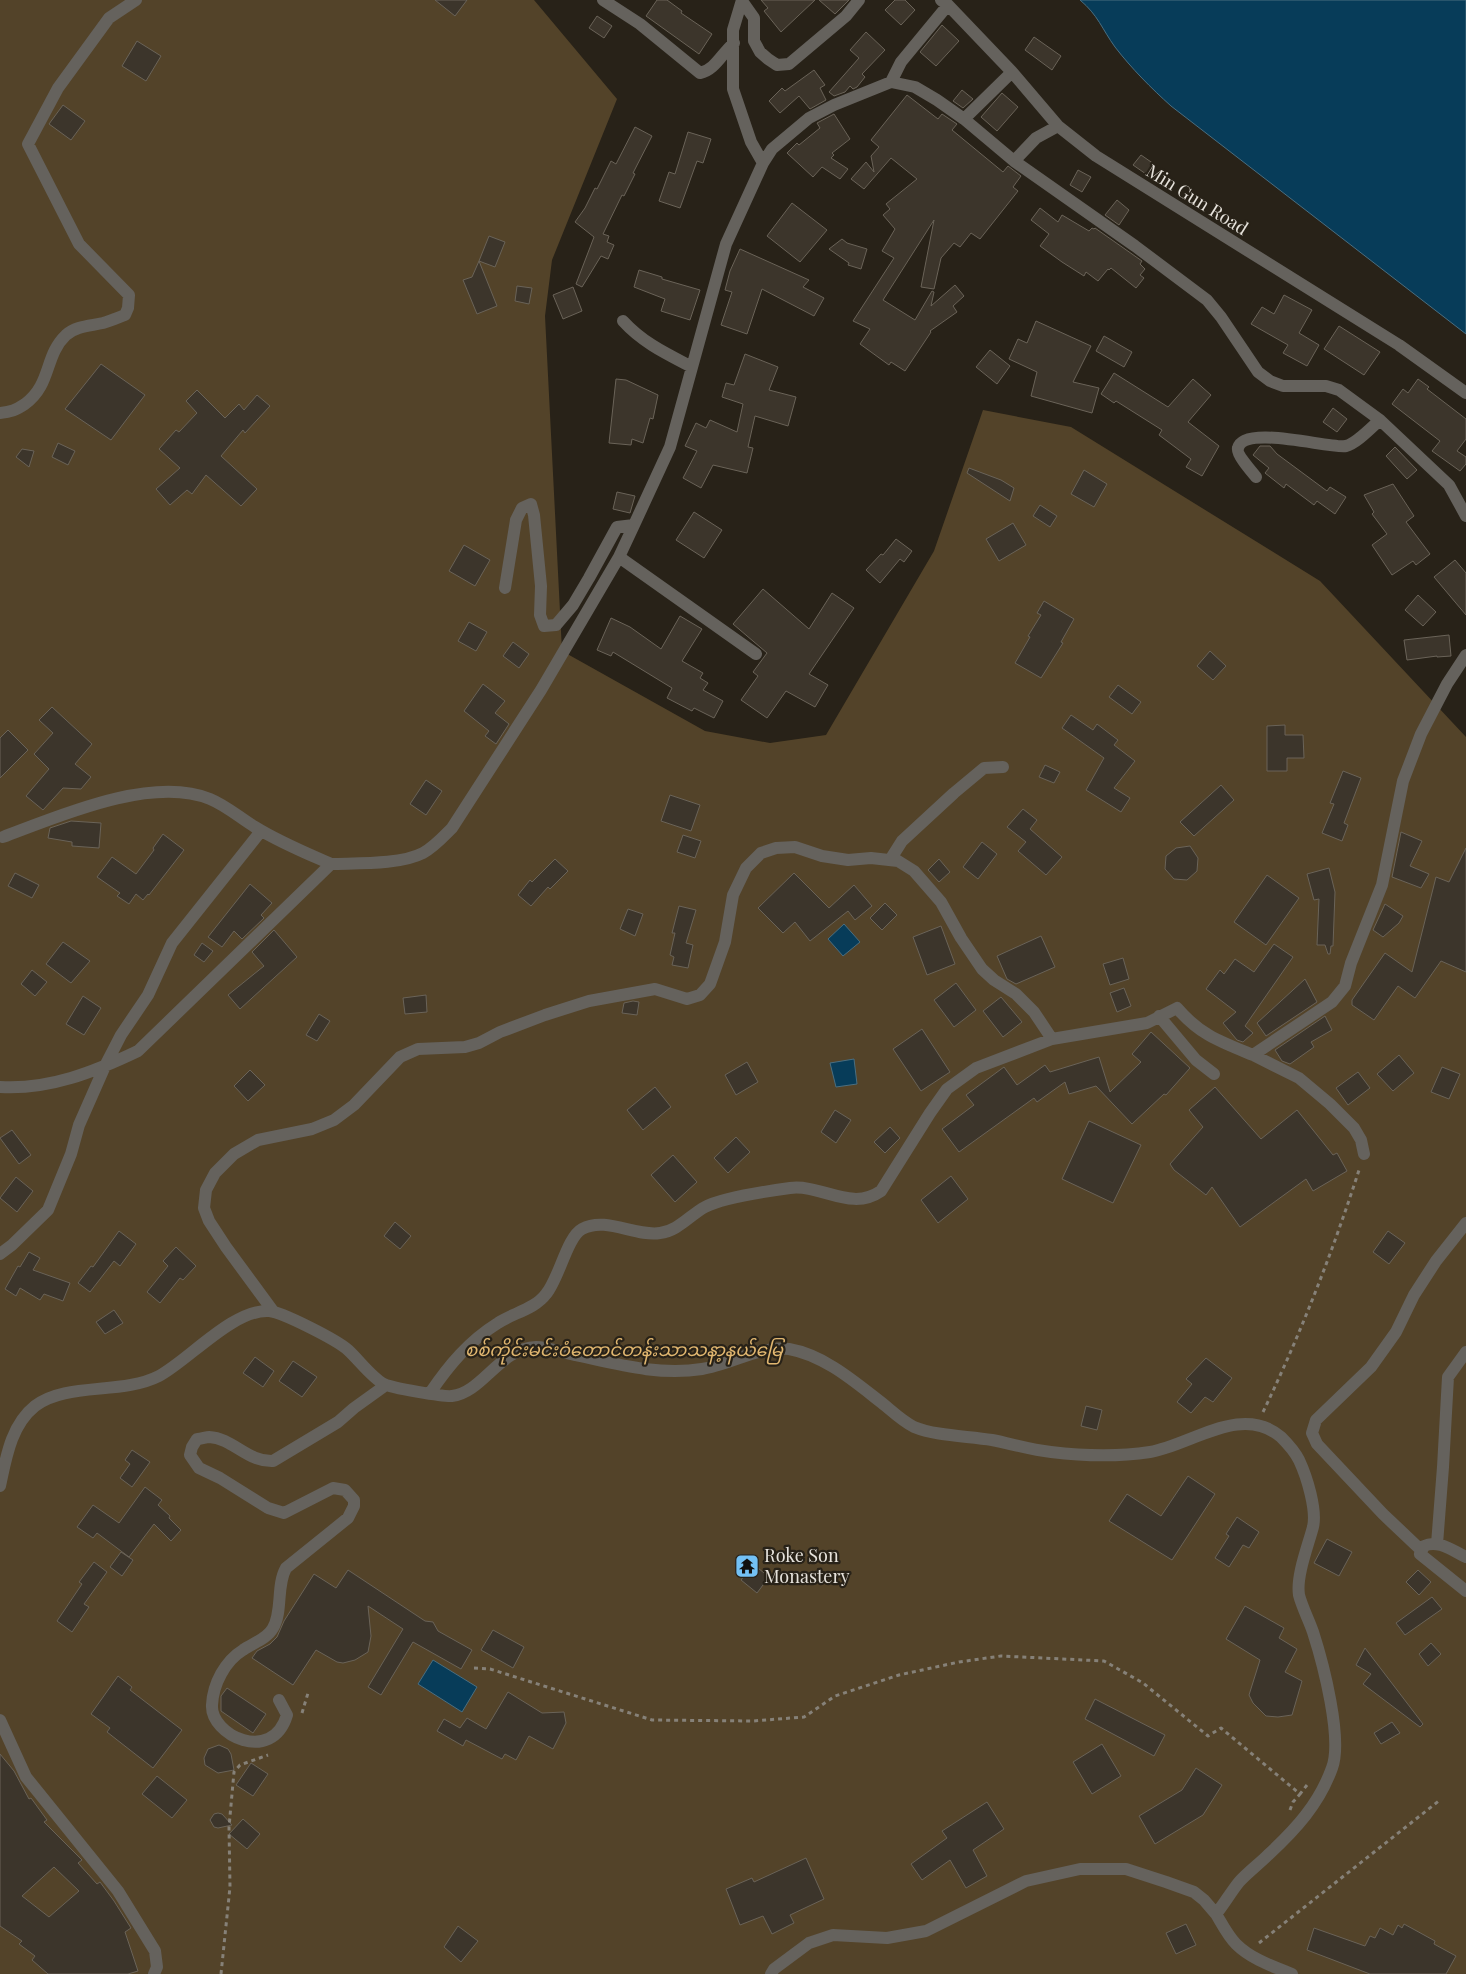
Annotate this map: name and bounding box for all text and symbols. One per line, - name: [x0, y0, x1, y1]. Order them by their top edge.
- street label: Min Gun Road: [1142, 158, 1253, 240]
- park label: စစ်ကိုင်းမင်းဝံတောင်တန်းသာသနာ့နယ်မြေ: [465, 1337, 786, 1365]
- place label: Roke Son Monastery: [764, 1543, 850, 1588]
- temple icon: Roke Son Monastery: [734, 1553, 760, 1579]

